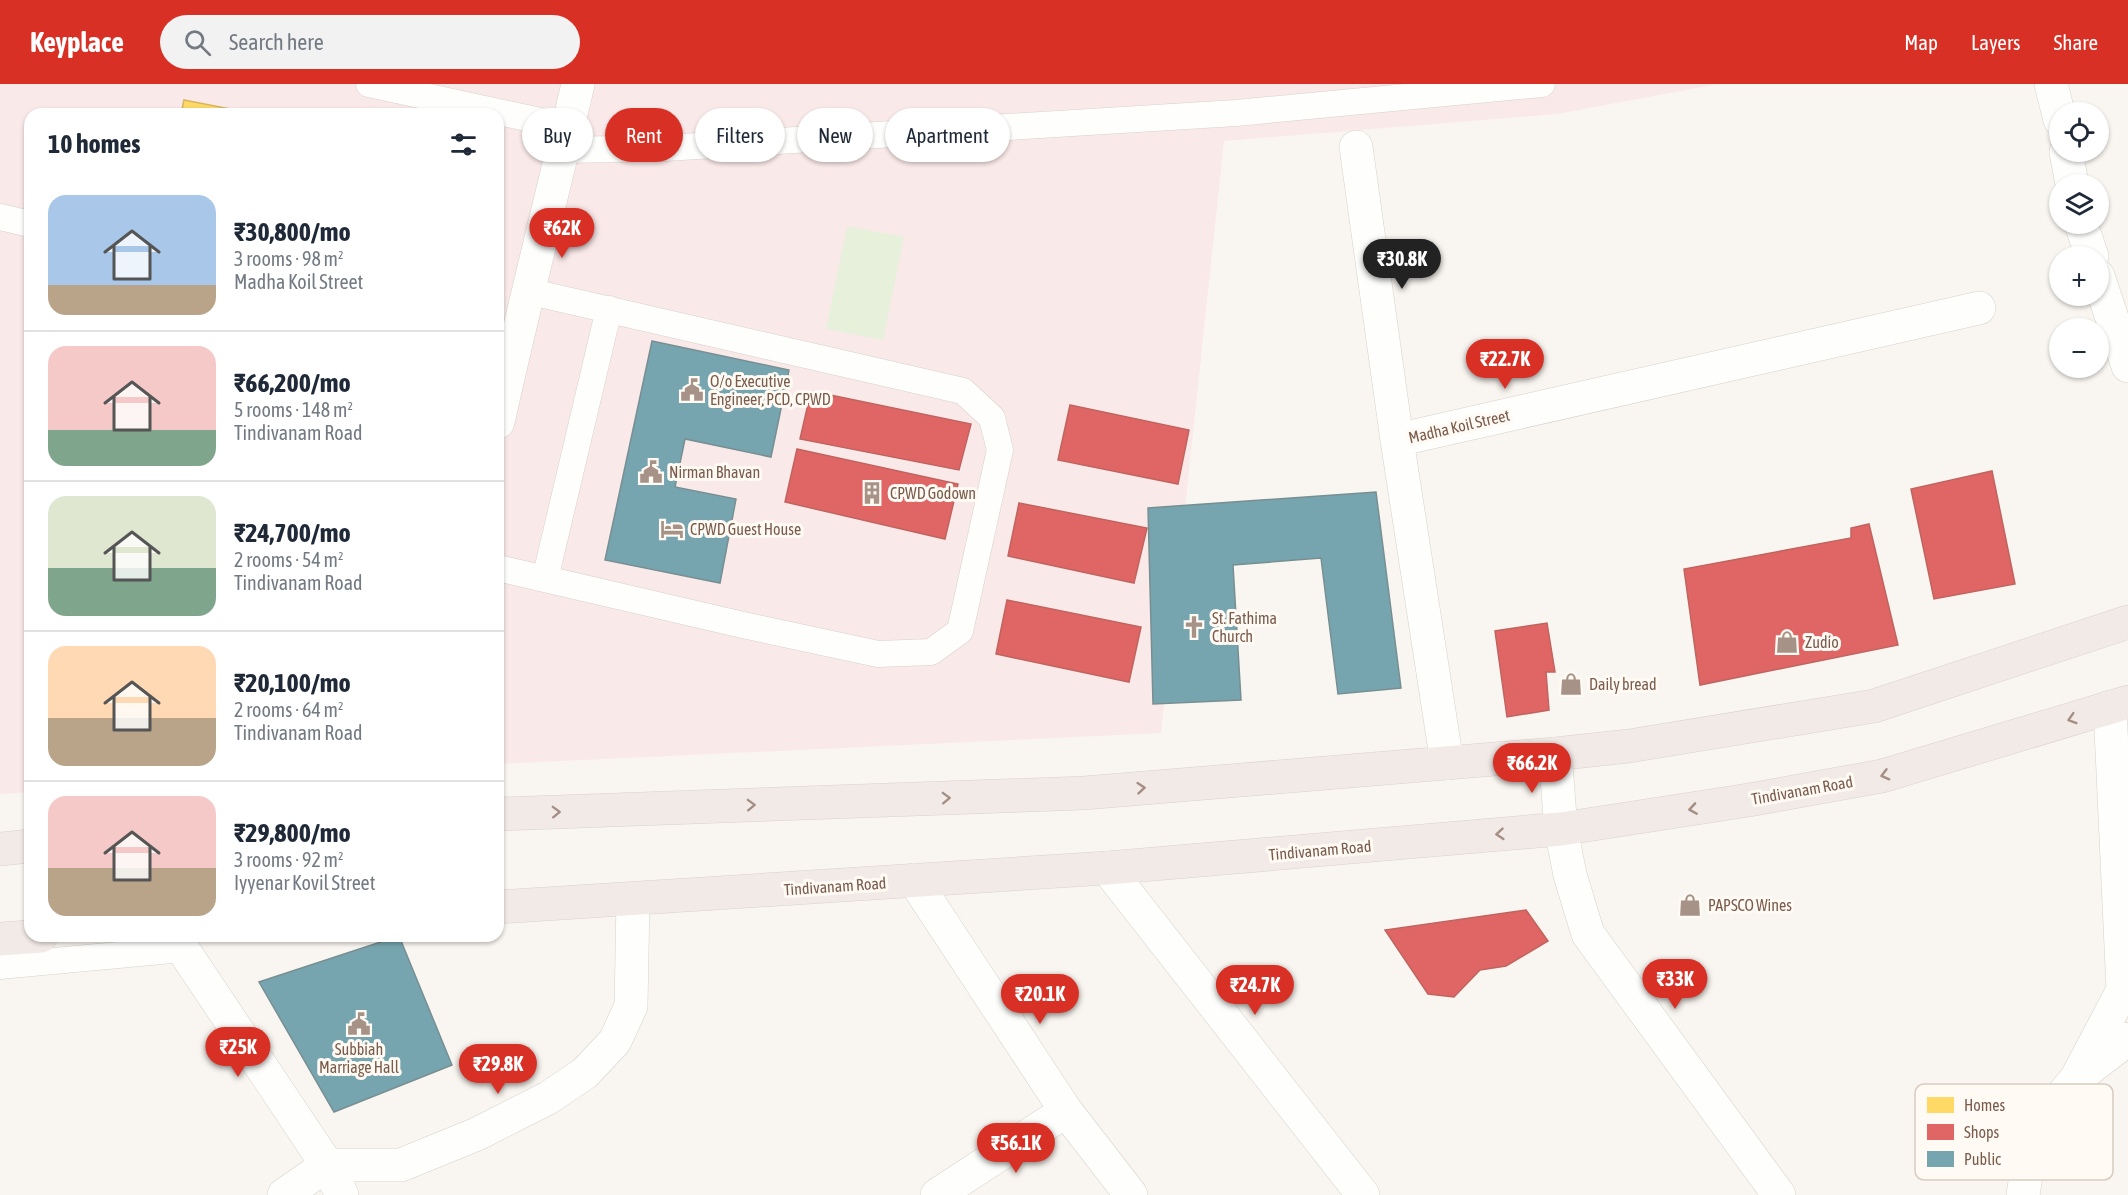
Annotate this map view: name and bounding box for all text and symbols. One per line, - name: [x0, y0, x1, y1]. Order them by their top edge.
- search box: [160, 15, 580, 69]
- text: Keyplace: [30, 26, 124, 58]
- icon: search: [181, 26, 214, 59]
- text: Search here: [229, 29, 324, 55]
- text: Map: [1904, 30, 1938, 54]
- text: Layers: [1971, 30, 2021, 54]
- text: Share: [2054, 30, 2098, 54]
- map controls: [2049, 102, 2109, 378]
- button: locate: [2049, 102, 2109, 162]
- chip: Buy: [522, 108, 593, 162]
- chip: Rent: [605, 108, 683, 162]
- chip: Filters: [695, 108, 785, 162]
- chip: New: [797, 108, 873, 162]
- chip: Apartment: [885, 108, 1010, 162]
- icon: filters: [447, 128, 480, 161]
- text: 10 homes: [48, 129, 141, 159]
- button: layers: [2049, 174, 2109, 234]
- pin: ₹62K: [526, 208, 598, 259]
- text: ₹62K: [543, 216, 581, 239]
- text: ₹30,800/mo: [234, 217, 351, 247]
- icon: home: [96, 219, 168, 291]
- pin: ₹30.8K: [1353, 239, 1451, 290]
- button: +: [2049, 246, 2109, 306]
- text: 3 rooms · 98 m²: [234, 247, 344, 270]
- text: ₹30.8K: [1377, 247, 1427, 270]
- text: Madha Koil Street: [234, 270, 363, 293]
- button: −: [2049, 318, 2109, 378]
- pin: ₹22.7K: [1456, 339, 1554, 390]
- text: ₹22.7K: [1480, 347, 1530, 370]
- text: ₹66,200/mo: [234, 368, 351, 398]
- icon: home: [96, 370, 168, 442]
- place label: O/o Executive Engineer, PCD, CPWD: [710, 372, 831, 409]
- public building icon: O/o Executive Engineer, PCD, CPWD: [679, 377, 705, 403]
- text: 5 rooms · 148 m²: [234, 398, 353, 421]
- street label: Madha Koil Street: [1407, 406, 1512, 446]
- text: Tindivanam Road: [234, 421, 362, 444]
- public building icon: Nirman Bhavan: [638, 459, 664, 485]
- place label: Nirman Bhavan: [669, 463, 760, 481]
- building icon: CPWD Godown: [859, 480, 885, 506]
- place label: CPWD Godown: [890, 484, 976, 502]
- hotel icon: CPWD Guest House: [659, 516, 685, 542]
- text: ₹24,700/mo: [234, 518, 351, 548]
- icon: home: [96, 520, 168, 592]
- place label: CPWD Guest House: [690, 520, 801, 538]
- text: 2 rooms · 54 m²: [234, 548, 344, 571]
- text: Tindivanam Road: [234, 571, 362, 594]
- place label: St. Fathima Church: [1212, 609, 1277, 645]
- church icon: St. Fathima Church: [1181, 614, 1207, 640]
- shop icon: Zudio: [1774, 629, 1800, 655]
- place label: Zudio: [1805, 633, 1839, 651]
- text: ₹20,100/mo: [234, 668, 351, 698]
- icon: home: [96, 670, 168, 742]
- shop icon: Daily bread: [1558, 671, 1584, 697]
- place label: Daily bread: [1589, 675, 1657, 694]
- text: 2 rooms · 64 m²: [234, 698, 344, 721]
- one-way arrow: [2067, 711, 2078, 724]
- text: Tindivanam Road: [234, 721, 362, 744]
- pin: ₹66.2K: [1483, 743, 1581, 794]
- text: ₹66.2K: [1507, 751, 1557, 774]
- one-way arrow: [1880, 767, 1890, 780]
- street label: Tindivanam Road: [1750, 772, 1854, 808]
- one-way arrow: [1136, 782, 1145, 795]
- one-way arrow: [942, 791, 951, 804]
- one-way arrow: [747, 798, 756, 811]
- one-way arrow: [1689, 802, 1698, 814]
- one-way arrow: [552, 806, 561, 818]
- text: ₹29,800/mo: [234, 818, 351, 848]
- icon: home: [96, 820, 168, 892]
- one-way arrow: [1496, 827, 1505, 840]
- street label: Tindivanam Road: [1268, 837, 1372, 863]
- text: 3 rooms · 92 m²: [234, 848, 344, 871]
- text: Iyyenar Kovil Street: [234, 871, 375, 894]
- street label: Tindivanam Road: [783, 873, 887, 899]
- shop icon: PAPSCO Wines: [1677, 892, 1703, 918]
- place label: PAPSCO Wines: [1708, 896, 1792, 914]
- pin: ₹33K: [1639, 959, 1711, 1010]
- pin: ₹24.7K: [1206, 965, 1304, 1016]
- text: ₹33K: [1656, 967, 1694, 990]
- text: ₹24.7K: [1230, 973, 1280, 996]
- pin: ₹20.1K: [991, 974, 1089, 1025]
- text: ₹20.1K: [1015, 982, 1065, 1005]
- public building icon: Subbiah Marriage Hall: [346, 1011, 372, 1037]
- pin: ₹25K: [202, 1027, 274, 1078]
- text: ₹25K: [219, 1035, 257, 1058]
- place label: Subbiah Marriage Hall: [319, 1040, 400, 1077]
- pin: ₹29.8K: [449, 1044, 547, 1095]
- text: ₹29.8K: [473, 1052, 523, 1075]
- legend: [1915, 1084, 2113, 1180]
- text: Homes: [1964, 1096, 2006, 1114]
- pin: ₹56.1K: [967, 1123, 1065, 1174]
- text: Shops: [1964, 1123, 2000, 1142]
- text: ₹56.1K: [991, 1131, 1041, 1154]
- text: Public: [1964, 1150, 2001, 1168]

